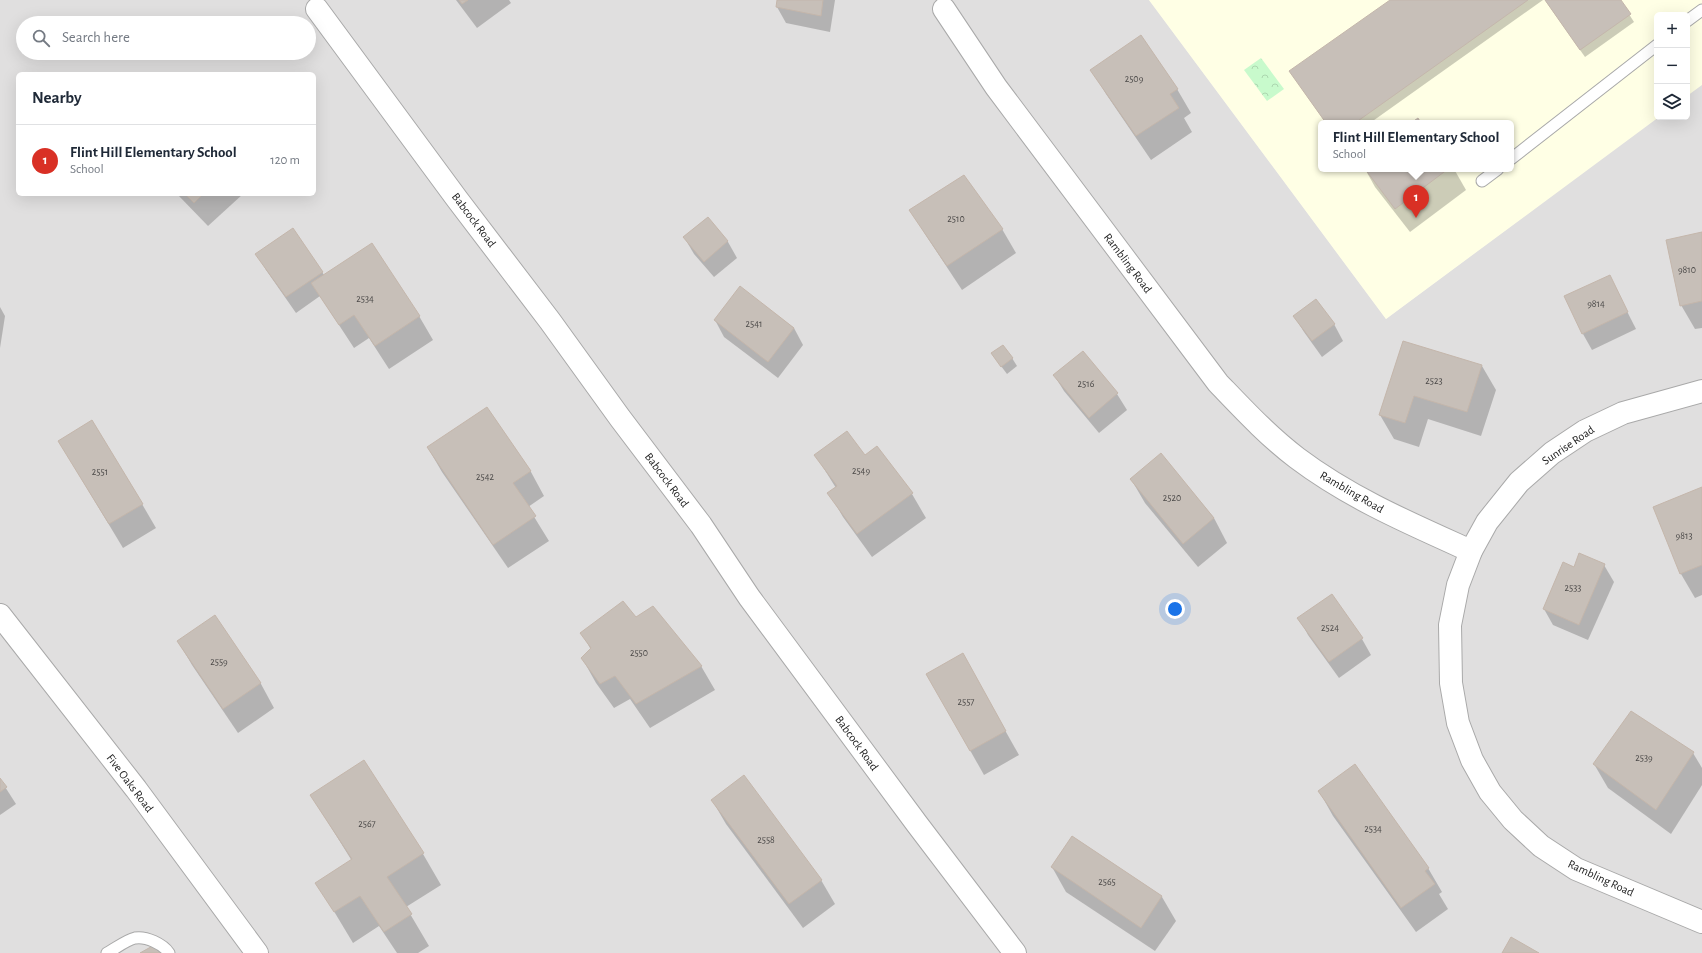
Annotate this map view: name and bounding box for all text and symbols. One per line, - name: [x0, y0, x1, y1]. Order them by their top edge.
- map controls: [1654, 12, 1690, 120]
- button: +: [1654, 12, 1690, 48]
- search box: [16, 16, 316, 60]
- icon: search: [30, 27, 52, 49]
- text: Search here: [62, 30, 130, 45]
- button: −: [1654, 48, 1690, 84]
- house number: 2509: [1125, 74, 1144, 84]
- button: layers: [1654, 84, 1690, 120]
- text: Nearby: [32, 89, 82, 106]
- popup: [1318, 120, 1514, 172]
- text: Flint Hill Elementary School: [1333, 130, 1499, 145]
- text: Flint Hill Elementary School: [70, 145, 237, 160]
- text: School: [1333, 148, 1366, 161]
- text: 1: [43, 154, 47, 167]
- text: 120 m: [270, 154, 300, 167]
- text: School: [70, 163, 104, 176]
- pin: 1: [1403, 185, 1429, 218]
- street label: Babcock Road: [450, 191, 498, 249]
- house number: 2510: [947, 214, 965, 224]
- street label: Rambling Road: [1102, 231, 1154, 295]
- house number: 9810: [1678, 265, 1696, 275]
- house number: 2534: [356, 294, 374, 304]
- house number: 9814: [1587, 299, 1605, 309]
- house number: 2541: [746, 319, 762, 329]
- house number: 2523: [1425, 376, 1443, 386]
- house number: 2516: [1078, 379, 1095, 389]
- street label: Sunrise Road: [1540, 423, 1596, 467]
- street label: Babcock Road: [643, 451, 691, 509]
- house number: 2549: [852, 466, 870, 476]
- house number: 2551: [92, 467, 108, 477]
- street label: Rambling Road: [1318, 469, 1386, 515]
- house number: 2542: [476, 472, 494, 482]
- house number: 2520: [1163, 493, 1181, 503]
- house number: 9813: [1676, 531, 1693, 541]
- house number: 2533: [1565, 583, 1581, 593]
- your location: [1165, 599, 1185, 619]
- house number: 2524: [1321, 623, 1339, 633]
- house number: 2550: [630, 648, 648, 658]
- house number: 2559: [210, 657, 228, 667]
- house number: 2557: [957, 697, 975, 707]
- street label: Babcock Road: [833, 713, 881, 773]
- street label: Five Oaks Road: [104, 752, 156, 814]
- house number: 2539: [1635, 753, 1653, 763]
- house number: 2567: [358, 819, 376, 829]
- house number: 2534: [1364, 824, 1382, 834]
- house number: 2558: [757, 835, 775, 845]
- street label: Rambling Road: [1566, 857, 1636, 899]
- house number: 2565: [1098, 877, 1116, 887]

